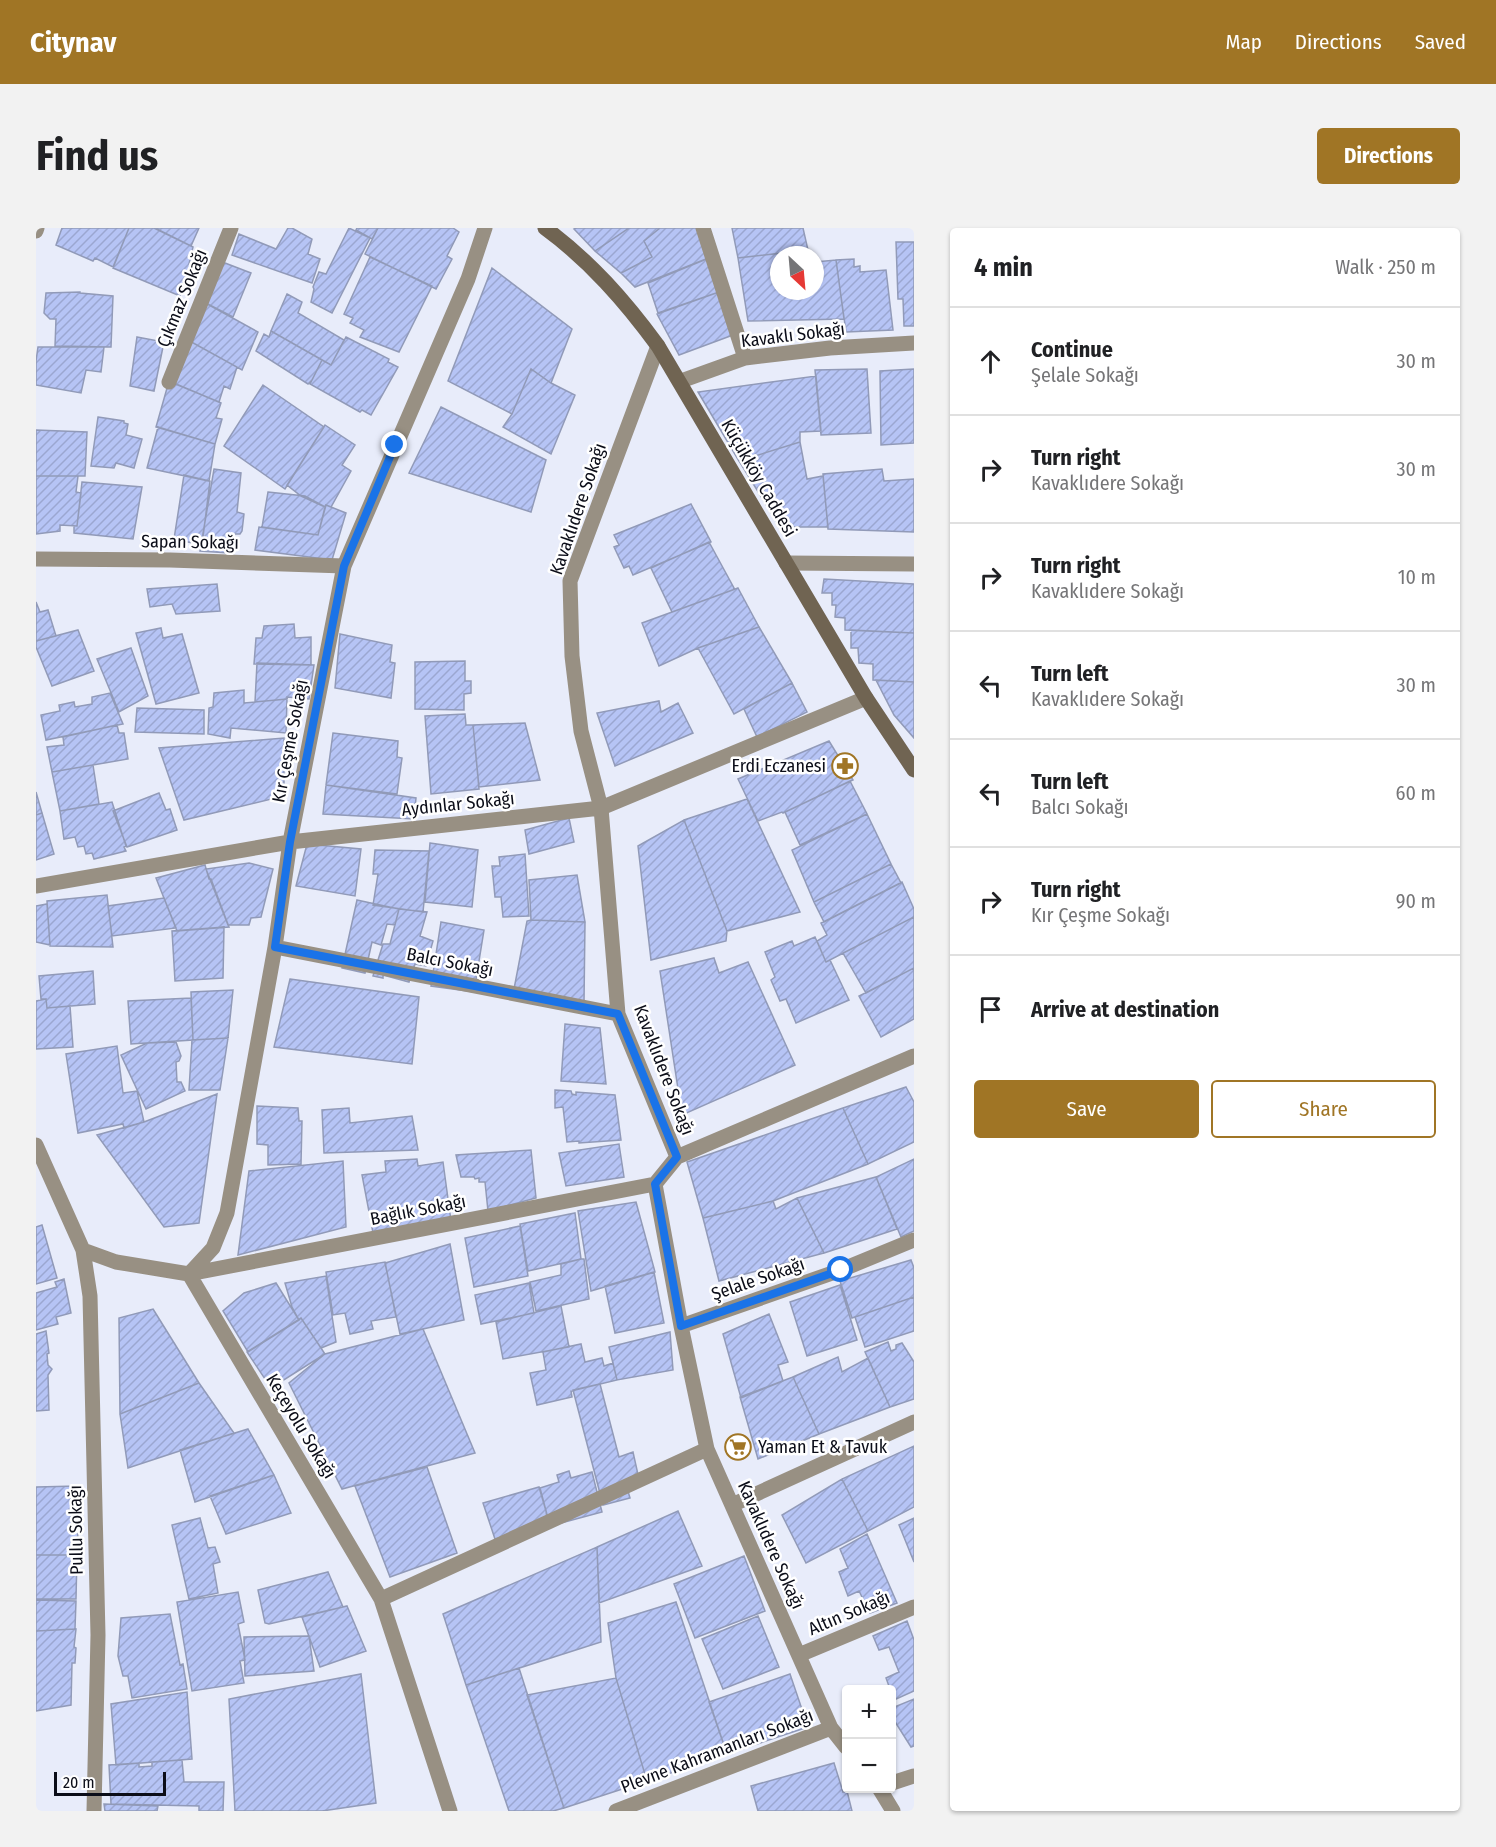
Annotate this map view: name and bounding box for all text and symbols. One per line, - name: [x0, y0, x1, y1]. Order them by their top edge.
- text: Citynav: [30, 26, 116, 59]
- text: Map: [1225, 29, 1262, 55]
- text: Directions: [1295, 29, 1382, 55]
- text: Saved: [1415, 29, 1466, 55]
- button: Directions: [1317, 128, 1460, 184]
- text: Find us: [36, 131, 158, 181]
- street label: Çıkmaz Sokağı: [152, 246, 212, 350]
- north arrow: [770, 246, 824, 300]
- text: 4 min: [974, 252, 1033, 283]
- text: Walk · 250 m: [1335, 255, 1436, 279]
- street label: Kavaklı Sokağı: [740, 318, 846, 352]
- text: Continue: [1031, 336, 1113, 363]
- icon: ahead: [974, 345, 1007, 378]
- text: 30 m: [1396, 349, 1436, 373]
- text: Şelale Sokağı: [1031, 363, 1139, 387]
- street label: Küçükköy Caddesi: [716, 415, 802, 541]
- route end: [381, 431, 407, 457]
- street label: Kavaklıdere Sokağı: [545, 440, 611, 578]
- text: Turn right: [1031, 444, 1120, 471]
- icon: right: [974, 453, 1007, 486]
- text: 30 m: [1396, 457, 1436, 481]
- text: Kavaklıdere Sokağı: [1031, 471, 1184, 495]
- street label: Sapan Sokağı: [141, 530, 239, 554]
- text: Turn right: [1031, 552, 1120, 579]
- icon: right: [974, 561, 1007, 594]
- text: 10 m: [1398, 565, 1436, 589]
- text: Kavaklıdere Sokağı: [1031, 579, 1184, 603]
- text: Turn left: [1031, 660, 1109, 687]
- icon: left: [974, 669, 1007, 702]
- text: 30 m: [1396, 673, 1436, 697]
- street label: Kır Çeşme Sokağı: [267, 678, 313, 804]
- text: Kavaklıdere Sokağı: [1031, 687, 1184, 711]
- pharmacy icon: Erdi Eczanesi: [830, 751, 860, 781]
- place label: Erdi Eczanesi: [731, 755, 826, 777]
- text: Turn left: [1031, 768, 1109, 795]
- icon: left: [974, 777, 1007, 810]
- text: 60 m: [1396, 781, 1436, 805]
- street label: Aydınlar Sokağı: [401, 787, 515, 821]
- text: Balcı Sokağı: [1031, 795, 1129, 819]
- text: Turn right: [1031, 876, 1120, 903]
- icon: right: [974, 885, 1007, 918]
- text: 90 m: [1396, 889, 1436, 913]
- text: Kır Çeşme Sokağı: [1031, 903, 1170, 927]
- street label: Balcı Sokağı: [405, 943, 495, 981]
- icon: arrive: [974, 993, 1007, 1026]
- text: Arrive at destination: [1031, 996, 1219, 1023]
- street label: Kavaklıdere Sokağı: [629, 1002, 699, 1138]
- button: Save: [974, 1080, 1199, 1138]
- button: Share: [1211, 1080, 1436, 1138]
- street label: Bağlık Sokağı: [368, 1190, 468, 1230]
- street label: Şelale Sokağı: [709, 1253, 807, 1305]
- route start: [827, 1256, 853, 1282]
- street label: Keçeyolu Sokağı: [261, 1370, 341, 1482]
- supermarket icon: Yaman Et & Tavuk: [723, 1432, 753, 1462]
- place label: Yaman Et & Tavuk: [758, 1436, 888, 1458]
- street label: Kavaklıdere Sokağı: [733, 1478, 809, 1612]
- street label: Pullu Sokağı: [64, 1485, 88, 1575]
- street label: Altın Sokağı: [805, 1586, 893, 1640]
- map controls: [842, 1685, 896, 1793]
- button: +: [842, 1685, 896, 1739]
- street label: Plevne Kahramanları Sokağı: [618, 1704, 816, 1798]
- button: −: [842, 1739, 896, 1793]
- scale bar: [54, 1769, 166, 1796]
- text: 20 m: [63, 1773, 94, 1792]

